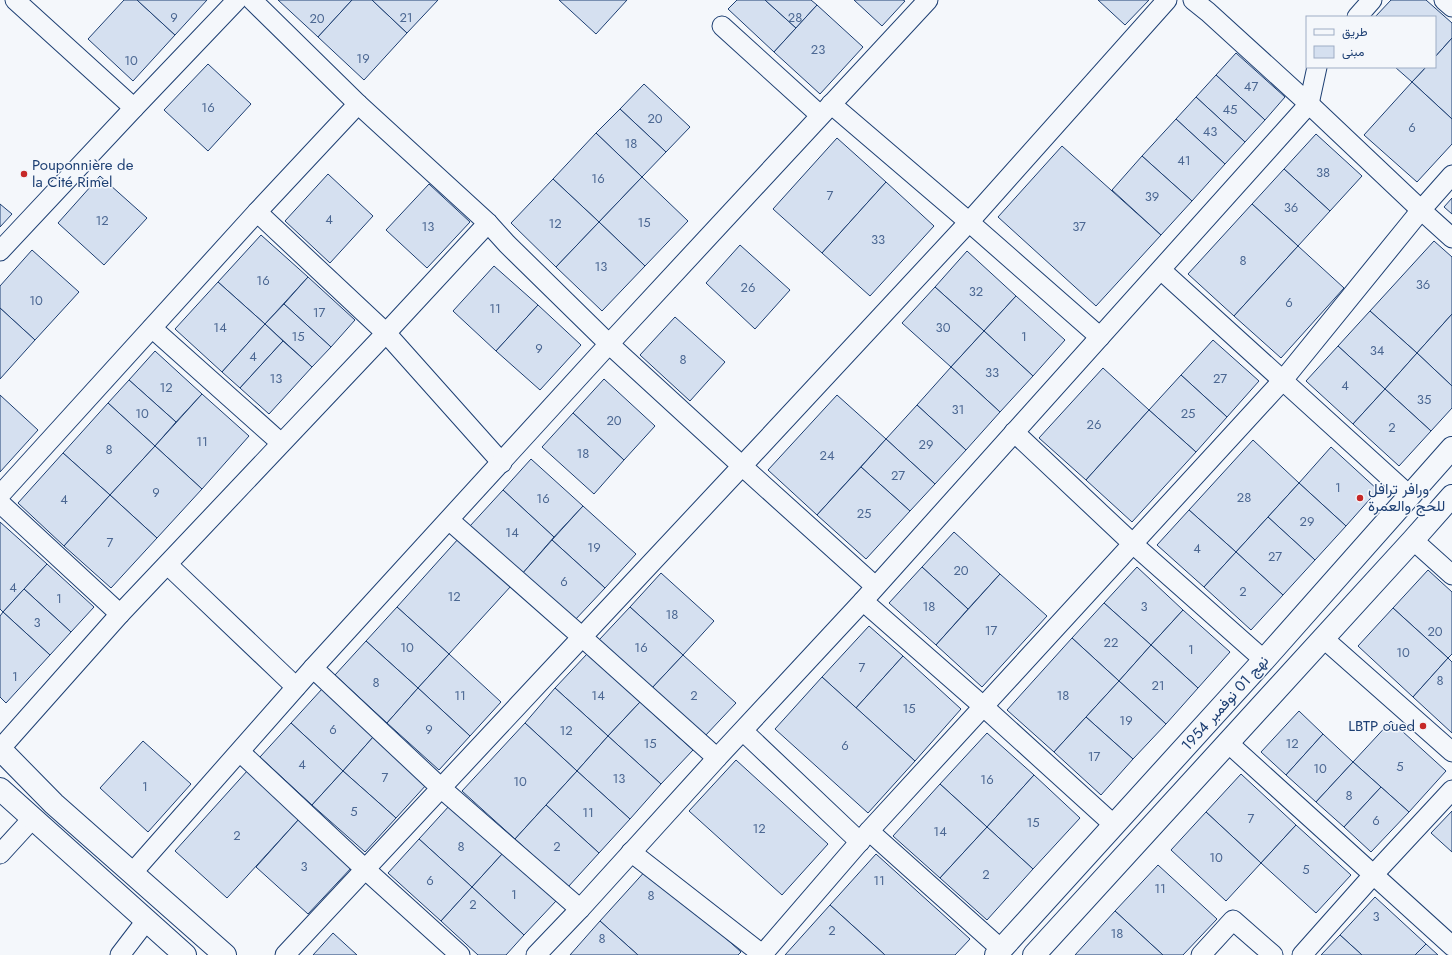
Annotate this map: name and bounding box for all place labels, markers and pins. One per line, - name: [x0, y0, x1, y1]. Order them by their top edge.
- place label: Pouponnière de la Cité Rimel: [32, 154, 134, 193]
- marker: Pouponnière de la Cité Rimel: [19, 169, 29, 179]
- place label: ورافر ترافل للحج والعمرة: [1368, 478, 1445, 517]
- marker: ورافر ترافل للحج والعمرة: [1355, 493, 1365, 503]
- place label: LBTP oued: [1348, 715, 1415, 737]
- marker: LBTP oued: [1418, 721, 1428, 731]

